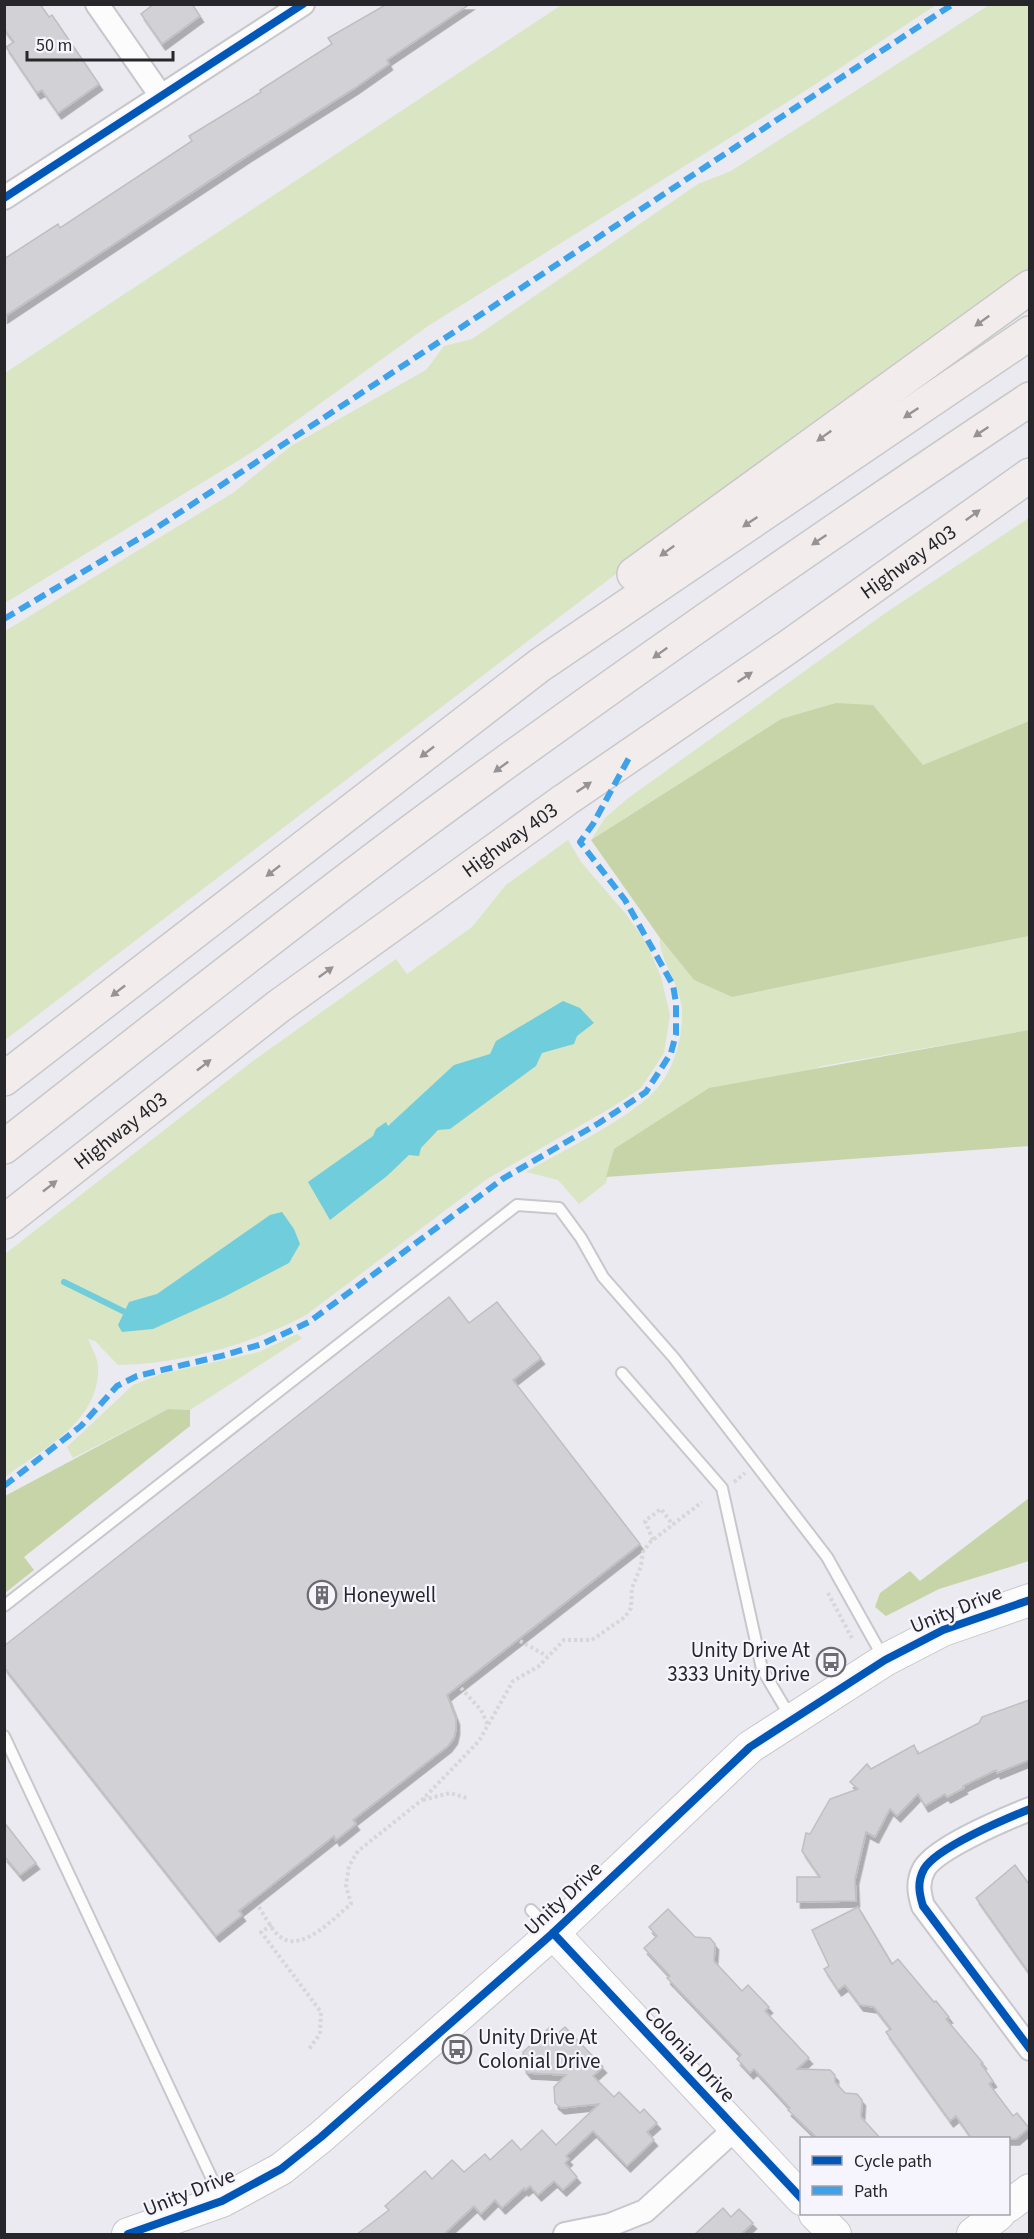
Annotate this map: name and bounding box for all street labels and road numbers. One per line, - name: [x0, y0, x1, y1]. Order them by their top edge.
- street label: Highway 403: [854, 517, 962, 606]
- street label: Highway 403: [456, 795, 564, 885]
- street label: Highway 403: [67, 1084, 174, 1177]
- street label: Unity Drive: [905, 1577, 1007, 1641]
- street label: Unity Drive: [517, 1854, 609, 1942]
- street label: Colonial Drive: [637, 1999, 743, 2109]
- street label: Unity Drive: [138, 2160, 240, 2224]

